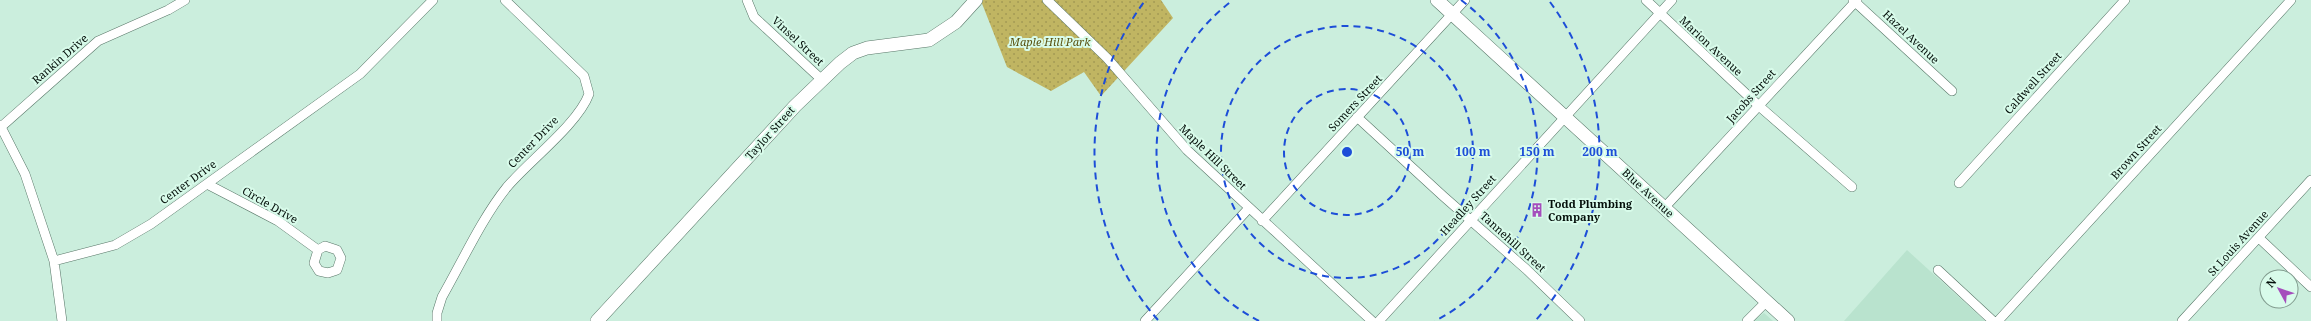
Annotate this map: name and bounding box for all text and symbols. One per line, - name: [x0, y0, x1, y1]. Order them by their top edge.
- street label: Hazel Avenue: [1880, 7, 1943, 67]
- street label: Vinsel Street: [769, 13, 828, 69]
- street label: Marion Avenue: [1677, 13, 1746, 79]
- street label: Rankin Drive: [29, 30, 91, 87]
- park label: Maple Hill Park: [1009, 34, 1091, 49]
- street label: Caldwell Street: [2001, 48, 2065, 117]
- street label: Jacobs Street: [1722, 66, 1779, 126]
- street label: Somers Street: [1324, 71, 1385, 134]
- street label: Taylor Street: [742, 103, 798, 163]
- street label: Center Drive: [504, 112, 561, 171]
- street label: Maple Hill Street: [1176, 121, 1250, 193]
- street label: Brown Street: [2107, 121, 2164, 182]
- text: 50 m: [1396, 143, 1424, 160]
- text: 100 m: [1455, 143, 1491, 160]
- text: 150 m: [1519, 143, 1555, 160]
- text: 200 m: [1582, 143, 1618, 160]
- centre of rings: [1340, 145, 1354, 159]
- street label: Center Drive: [156, 156, 219, 207]
- street label: Blue Avenue: [1619, 165, 1678, 221]
- street label: Headley Street: [1436, 171, 1499, 238]
- street label: Circle Drive: [240, 183, 301, 227]
- place label: Todd Plumbing Company: [1548, 196, 1633, 224]
- building icon: Todd Plumbing Company: [1529, 202, 1545, 218]
- street label: St Louis Avenue: [2204, 207, 2271, 279]
- street label: Tannehill Street: [1477, 208, 1549, 275]
- north arrow: [2259, 269, 2299, 309]
- text: N: [2262, 274, 2280, 290]

